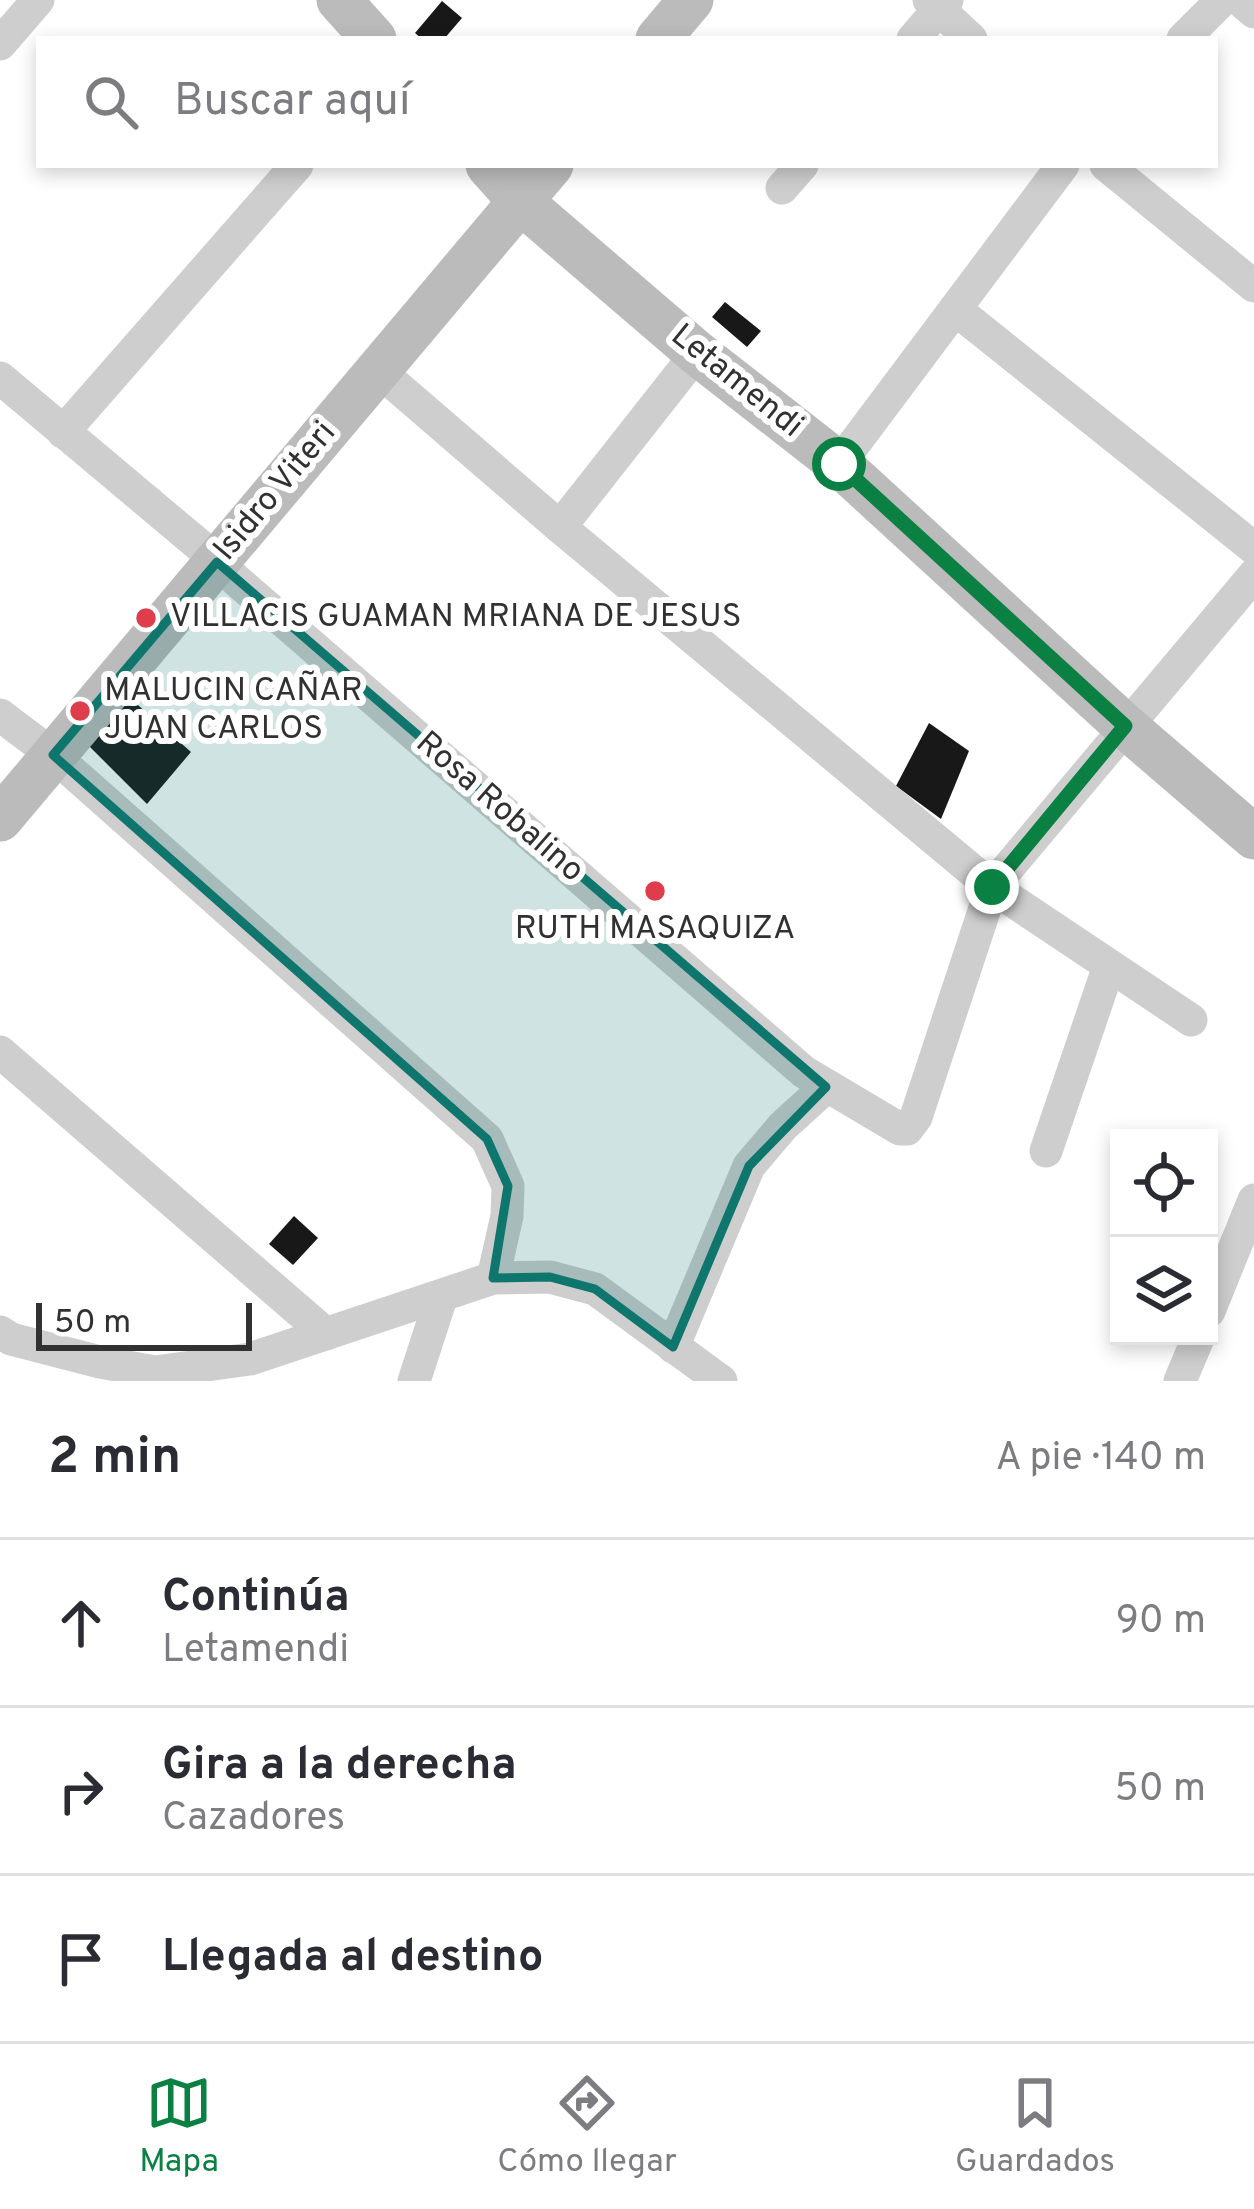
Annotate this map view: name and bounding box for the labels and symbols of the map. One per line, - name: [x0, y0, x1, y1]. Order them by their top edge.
- street label: Letamendi: [661, 316, 811, 448]
- street label: Isidro Viteri: [206, 414, 346, 570]
- route start: [812, 437, 866, 491]
- place label: VILLACIS GUAMAN MRIANA DE JESUS: [170, 597, 742, 639]
- marker: VILLACIS GUAMAN MRIANA DE JESUS: [133, 605, 159, 631]
- place label: MALUCIN CAÑAR JUAN CARLOS: [104, 670, 363, 751]
- marker: MALUCIN CAÑAR JUAN CARLOS: [67, 698, 93, 724]
- street label: Rosa Robalino: [406, 723, 592, 893]
- route end: [965, 860, 1019, 914]
- marker: RUTH MASAQUIZA: [642, 878, 668, 904]
- place label: RUTH MASAQUIZA: [515, 909, 795, 951]
- scale bar: [36, 1297, 252, 1350]

